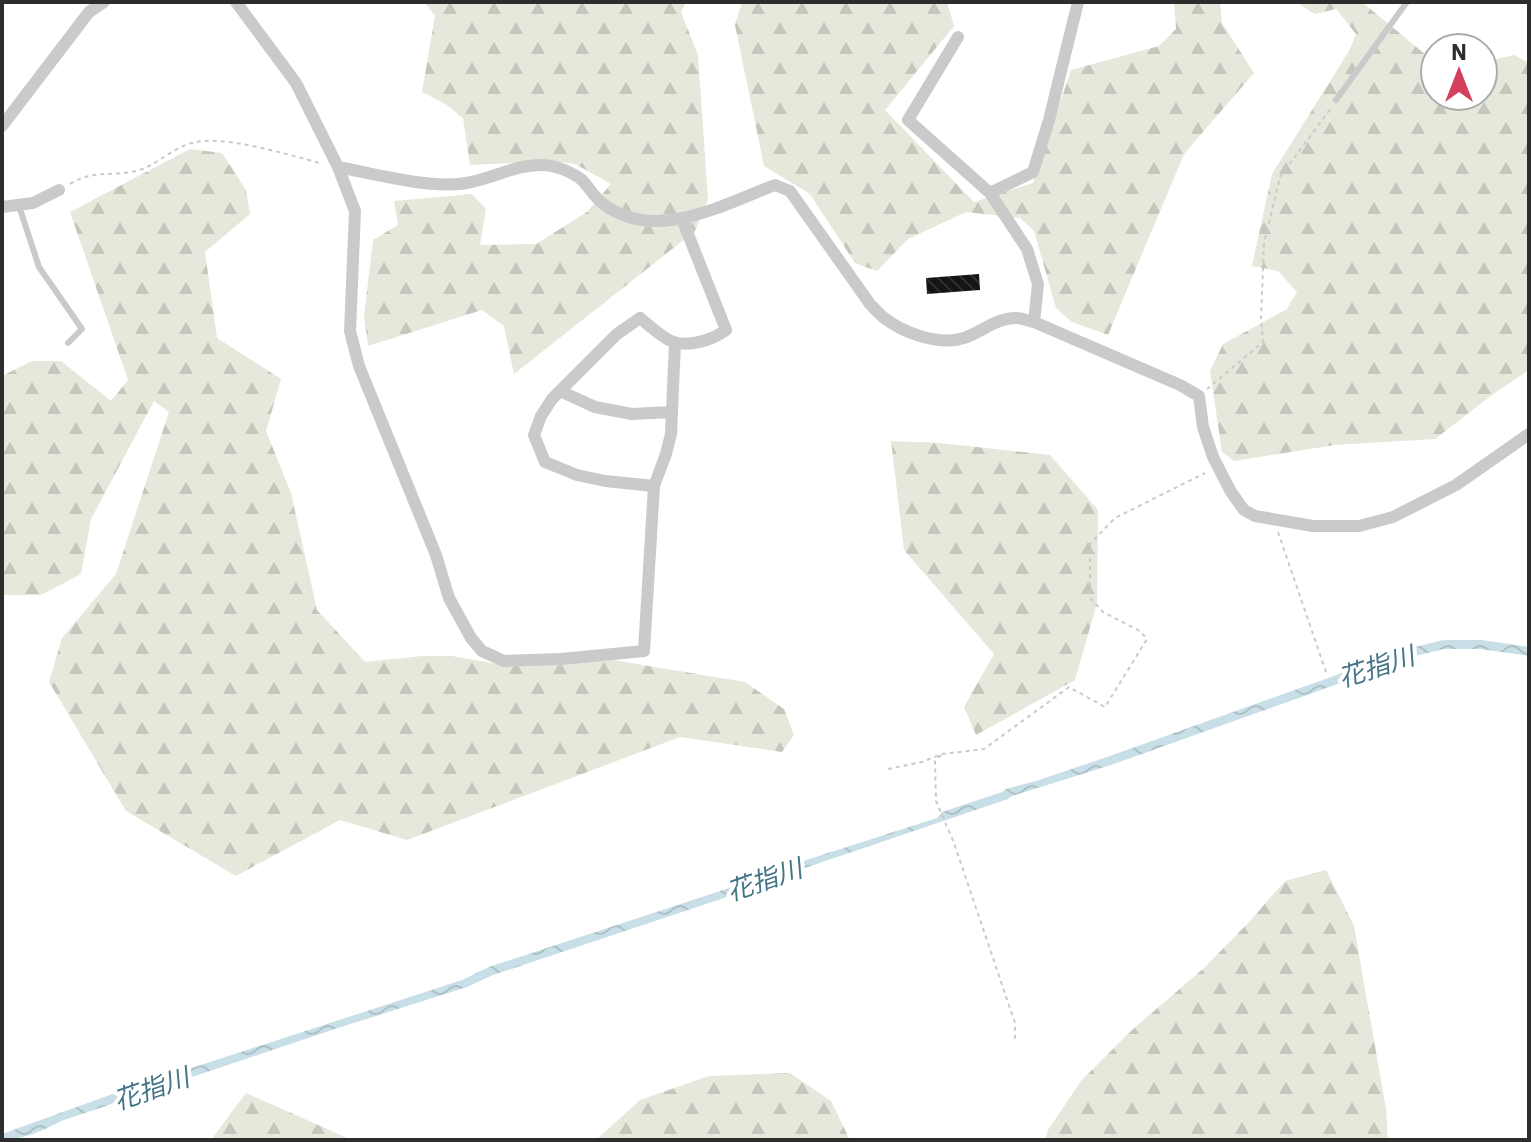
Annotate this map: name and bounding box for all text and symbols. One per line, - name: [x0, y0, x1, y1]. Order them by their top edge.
- north arrow: [1419, 32, 1499, 112]
- text: N: [1451, 37, 1467, 66]
- water label: 花指川: [1334, 637, 1421, 694]
- water label: 花指川: [722, 849, 809, 908]
- water label: 花指川: [109, 1058, 196, 1117]

